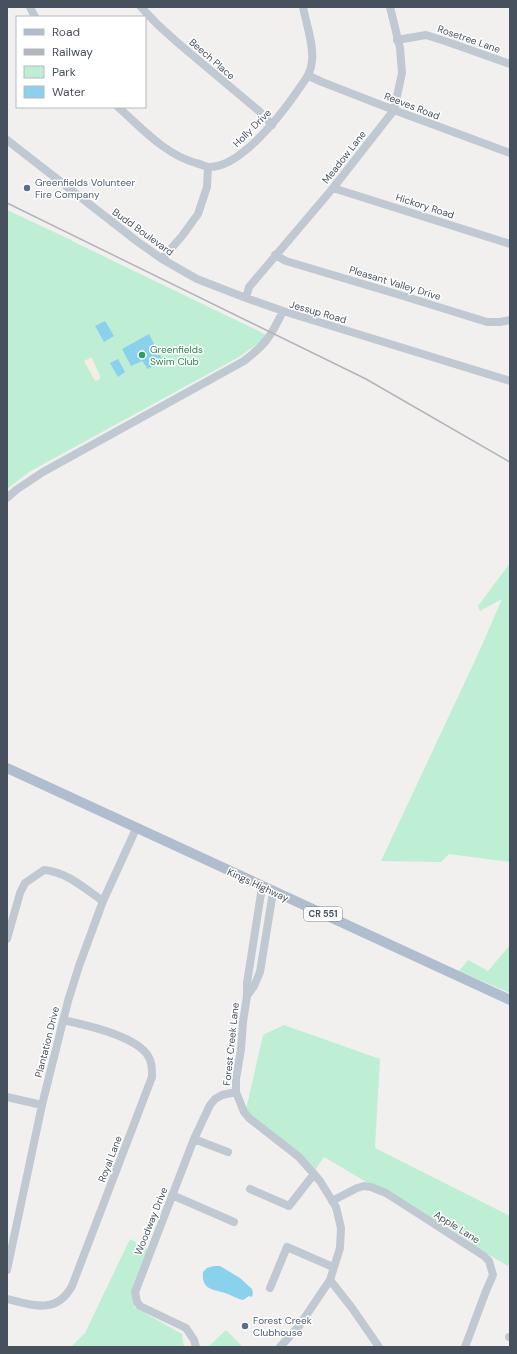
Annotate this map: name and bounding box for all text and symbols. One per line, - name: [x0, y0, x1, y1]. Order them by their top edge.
- legend: [16, 16, 146, 108]
- street label: Rosetree Lane: [436, 22, 502, 56]
- text: Road: [52, 24, 80, 40]
- street label: Beech Place: [186, 36, 238, 83]
- text: Railway: [52, 44, 93, 60]
- text: Park: [52, 64, 76, 80]
- text: Water: [52, 84, 86, 100]
- street label: Reeves Road: [382, 89, 442, 123]
- street label: Holly Drive: [230, 106, 274, 150]
- street label: Meadow Lane: [319, 128, 369, 186]
- place label: Greenfields Volunteer Fire Company: [35, 176, 135, 201]
- marker: Greenfields Volunteer Fire Company: [22, 183, 32, 193]
- street label: Hickory Road: [394, 190, 456, 222]
- street label: Budd Boulevard: [110, 205, 176, 259]
- street label: Pleasant Valley Drive: [348, 263, 443, 303]
- street label: Jessup Road: [288, 298, 348, 326]
- place label: Greenfields Swim Club: [150, 343, 203, 368]
- marker: Greenfields Swim Club: [137, 350, 147, 360]
- street label: Kings Highway: [225, 865, 291, 905]
- road number: CR 551: [304, 907, 342, 921]
- street label: Forest Creek Lane: [220, 1001, 242, 1086]
- street label: Plantation Drive: [32, 1005, 62, 1079]
- street label: Royal Lane: [95, 1134, 125, 1184]
- street label: Woodway Drive: [131, 1185, 171, 1257]
- street label: Apple Lane: [432, 1208, 483, 1246]
- place label: Forest Creek Clubhouse: [253, 1314, 312, 1339]
- marker: Forest Creek Clubhouse: [240, 1321, 250, 1331]

